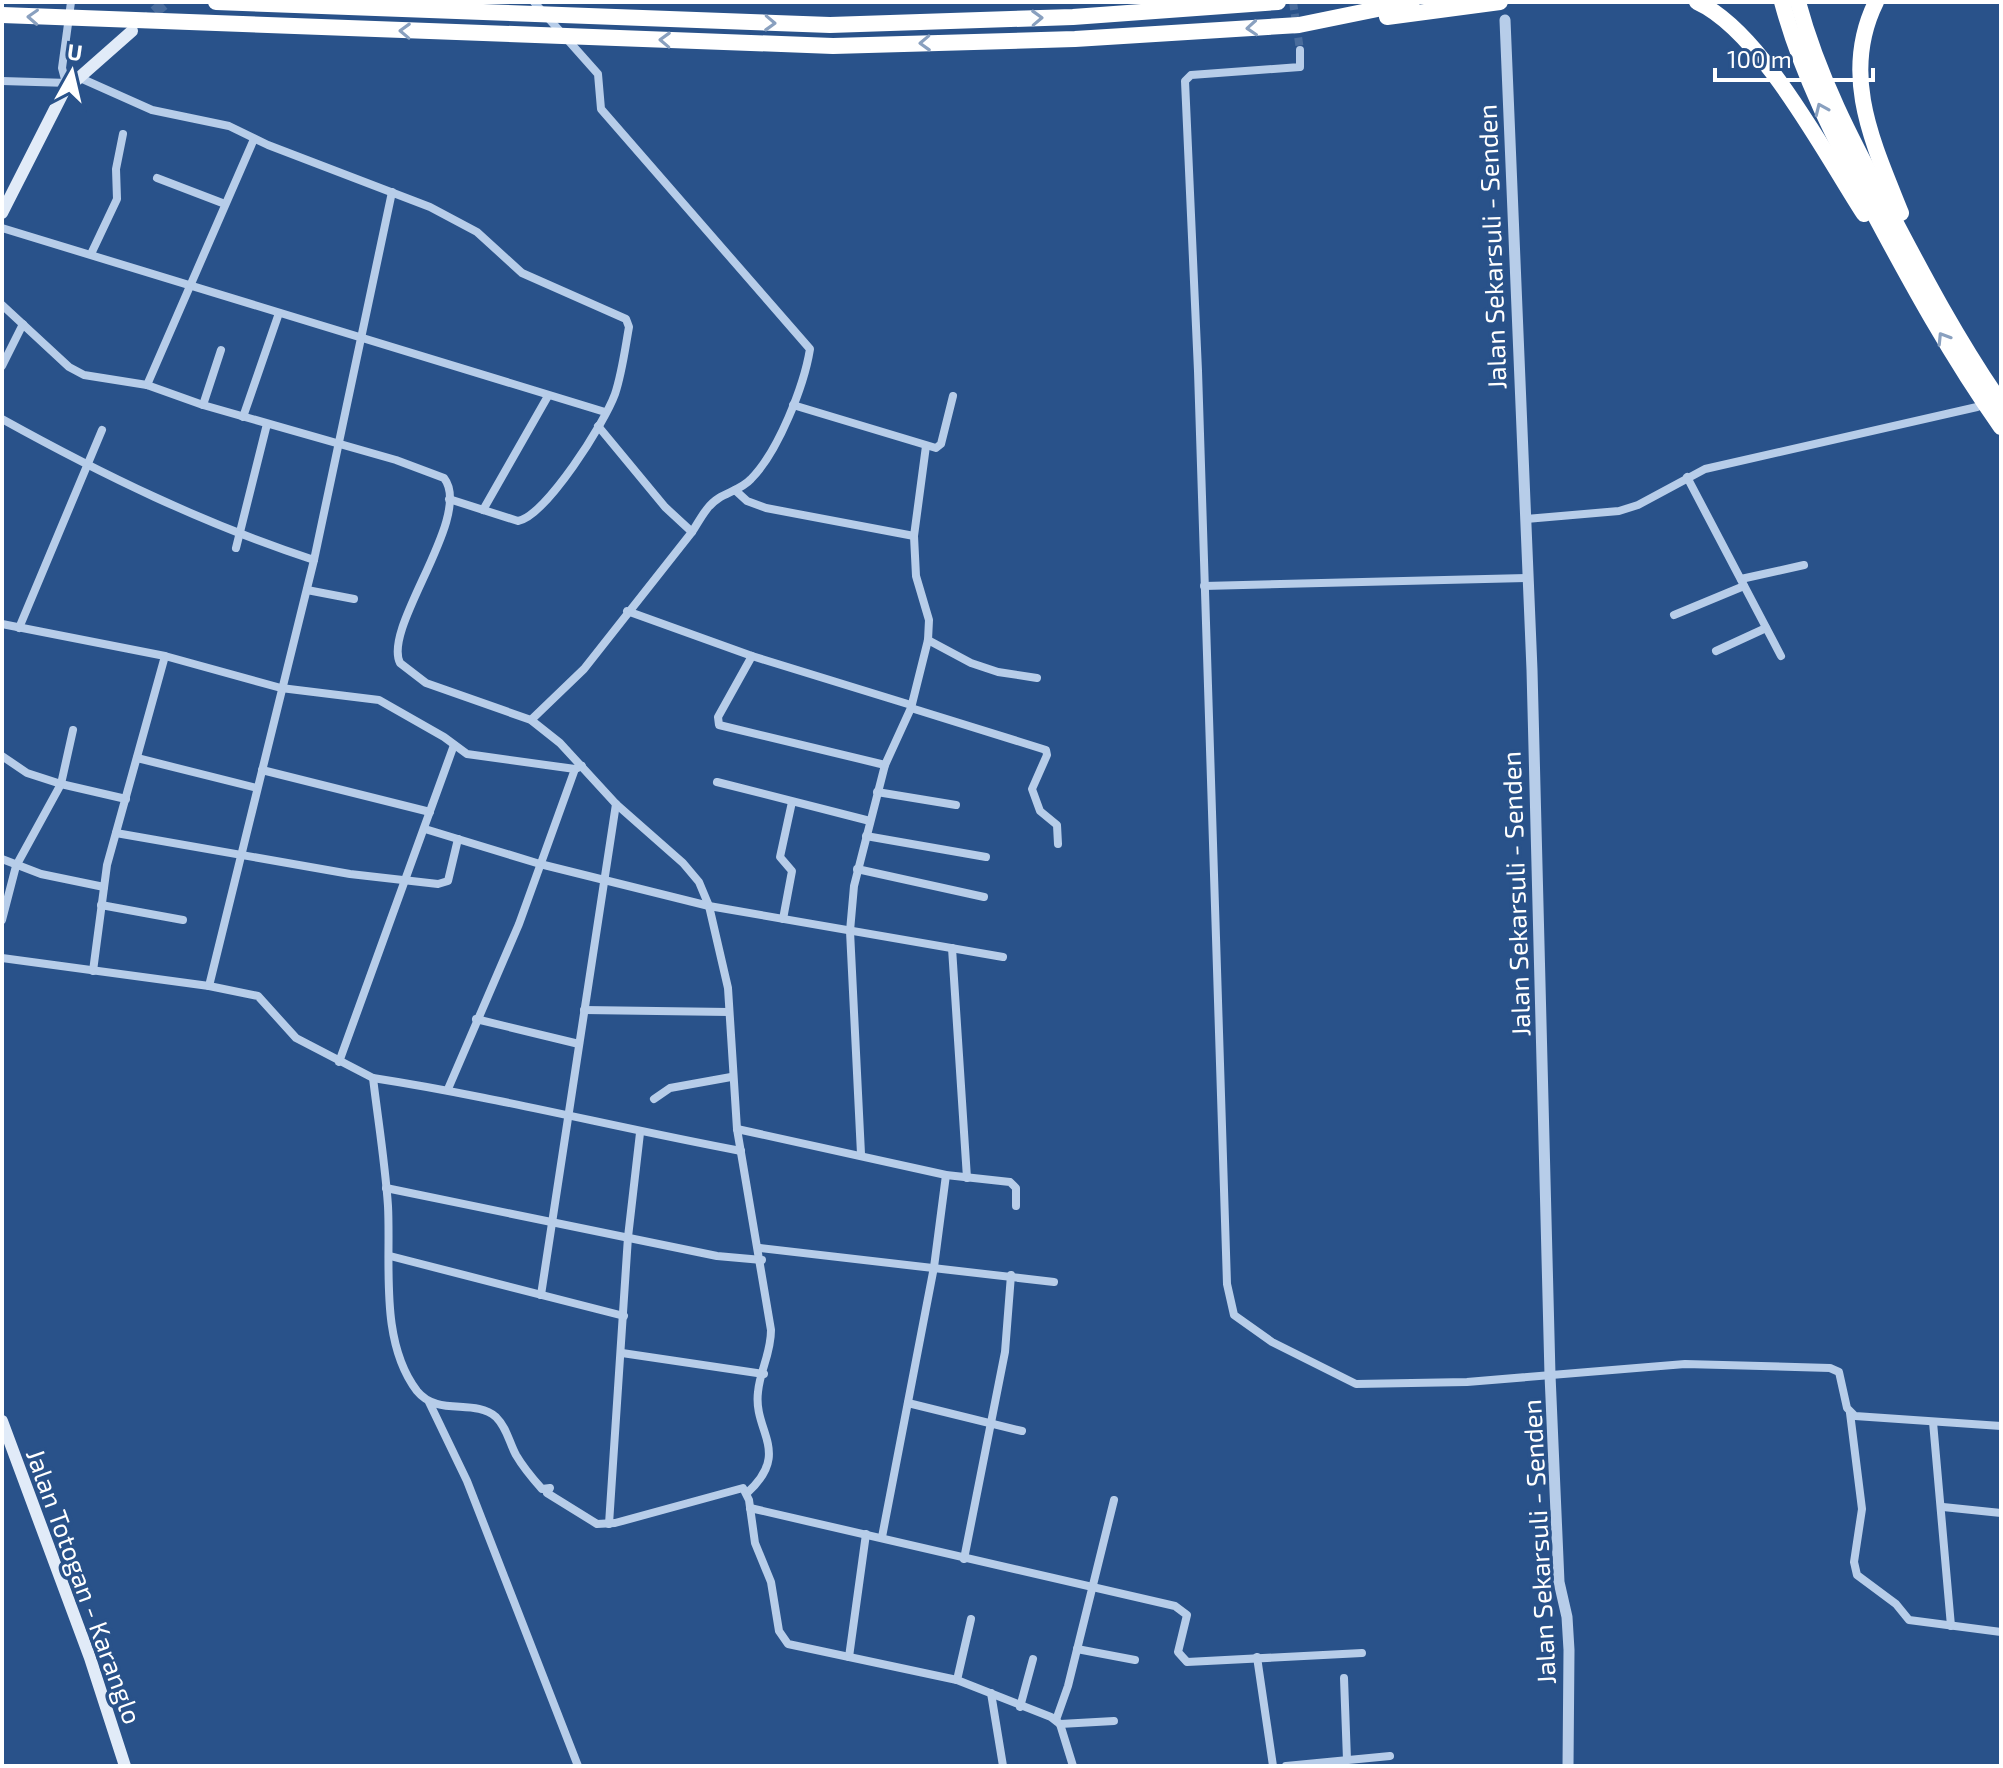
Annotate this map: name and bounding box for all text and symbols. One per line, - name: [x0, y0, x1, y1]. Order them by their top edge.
- one-way arrow: [26, 8, 39, 25]
- one-way arrow: [1031, 10, 1044, 27]
- one-way arrow: [764, 14, 777, 31]
- one-way arrow: [1245, 19, 1258, 36]
- one-way arrow: [398, 22, 411, 39]
- north arrow: [32, 32, 112, 112]
- one-way arrow: [658, 32, 671, 49]
- scale bar: [1715, 32, 1873, 82]
- one-way arrow: [918, 35, 931, 52]
- text: U: [66, 37, 84, 65]
- text: 100 m: [1727, 44, 1792, 73]
- one-way arrow: [1814, 103, 1830, 118]
- street label: Jalan Sekarsuli - Senden: [1471, 104, 1511, 390]
- one-way arrow: [1938, 333, 1953, 347]
- street label: Jalan Sekarsuli - Senden: [1495, 751, 1535, 1037]
- street label: Jalan Sekarsuli - Senden: [1515, 1399, 1561, 1685]
- street label: Jalan Totogan - Karanglo: [21, 1444, 149, 1728]

